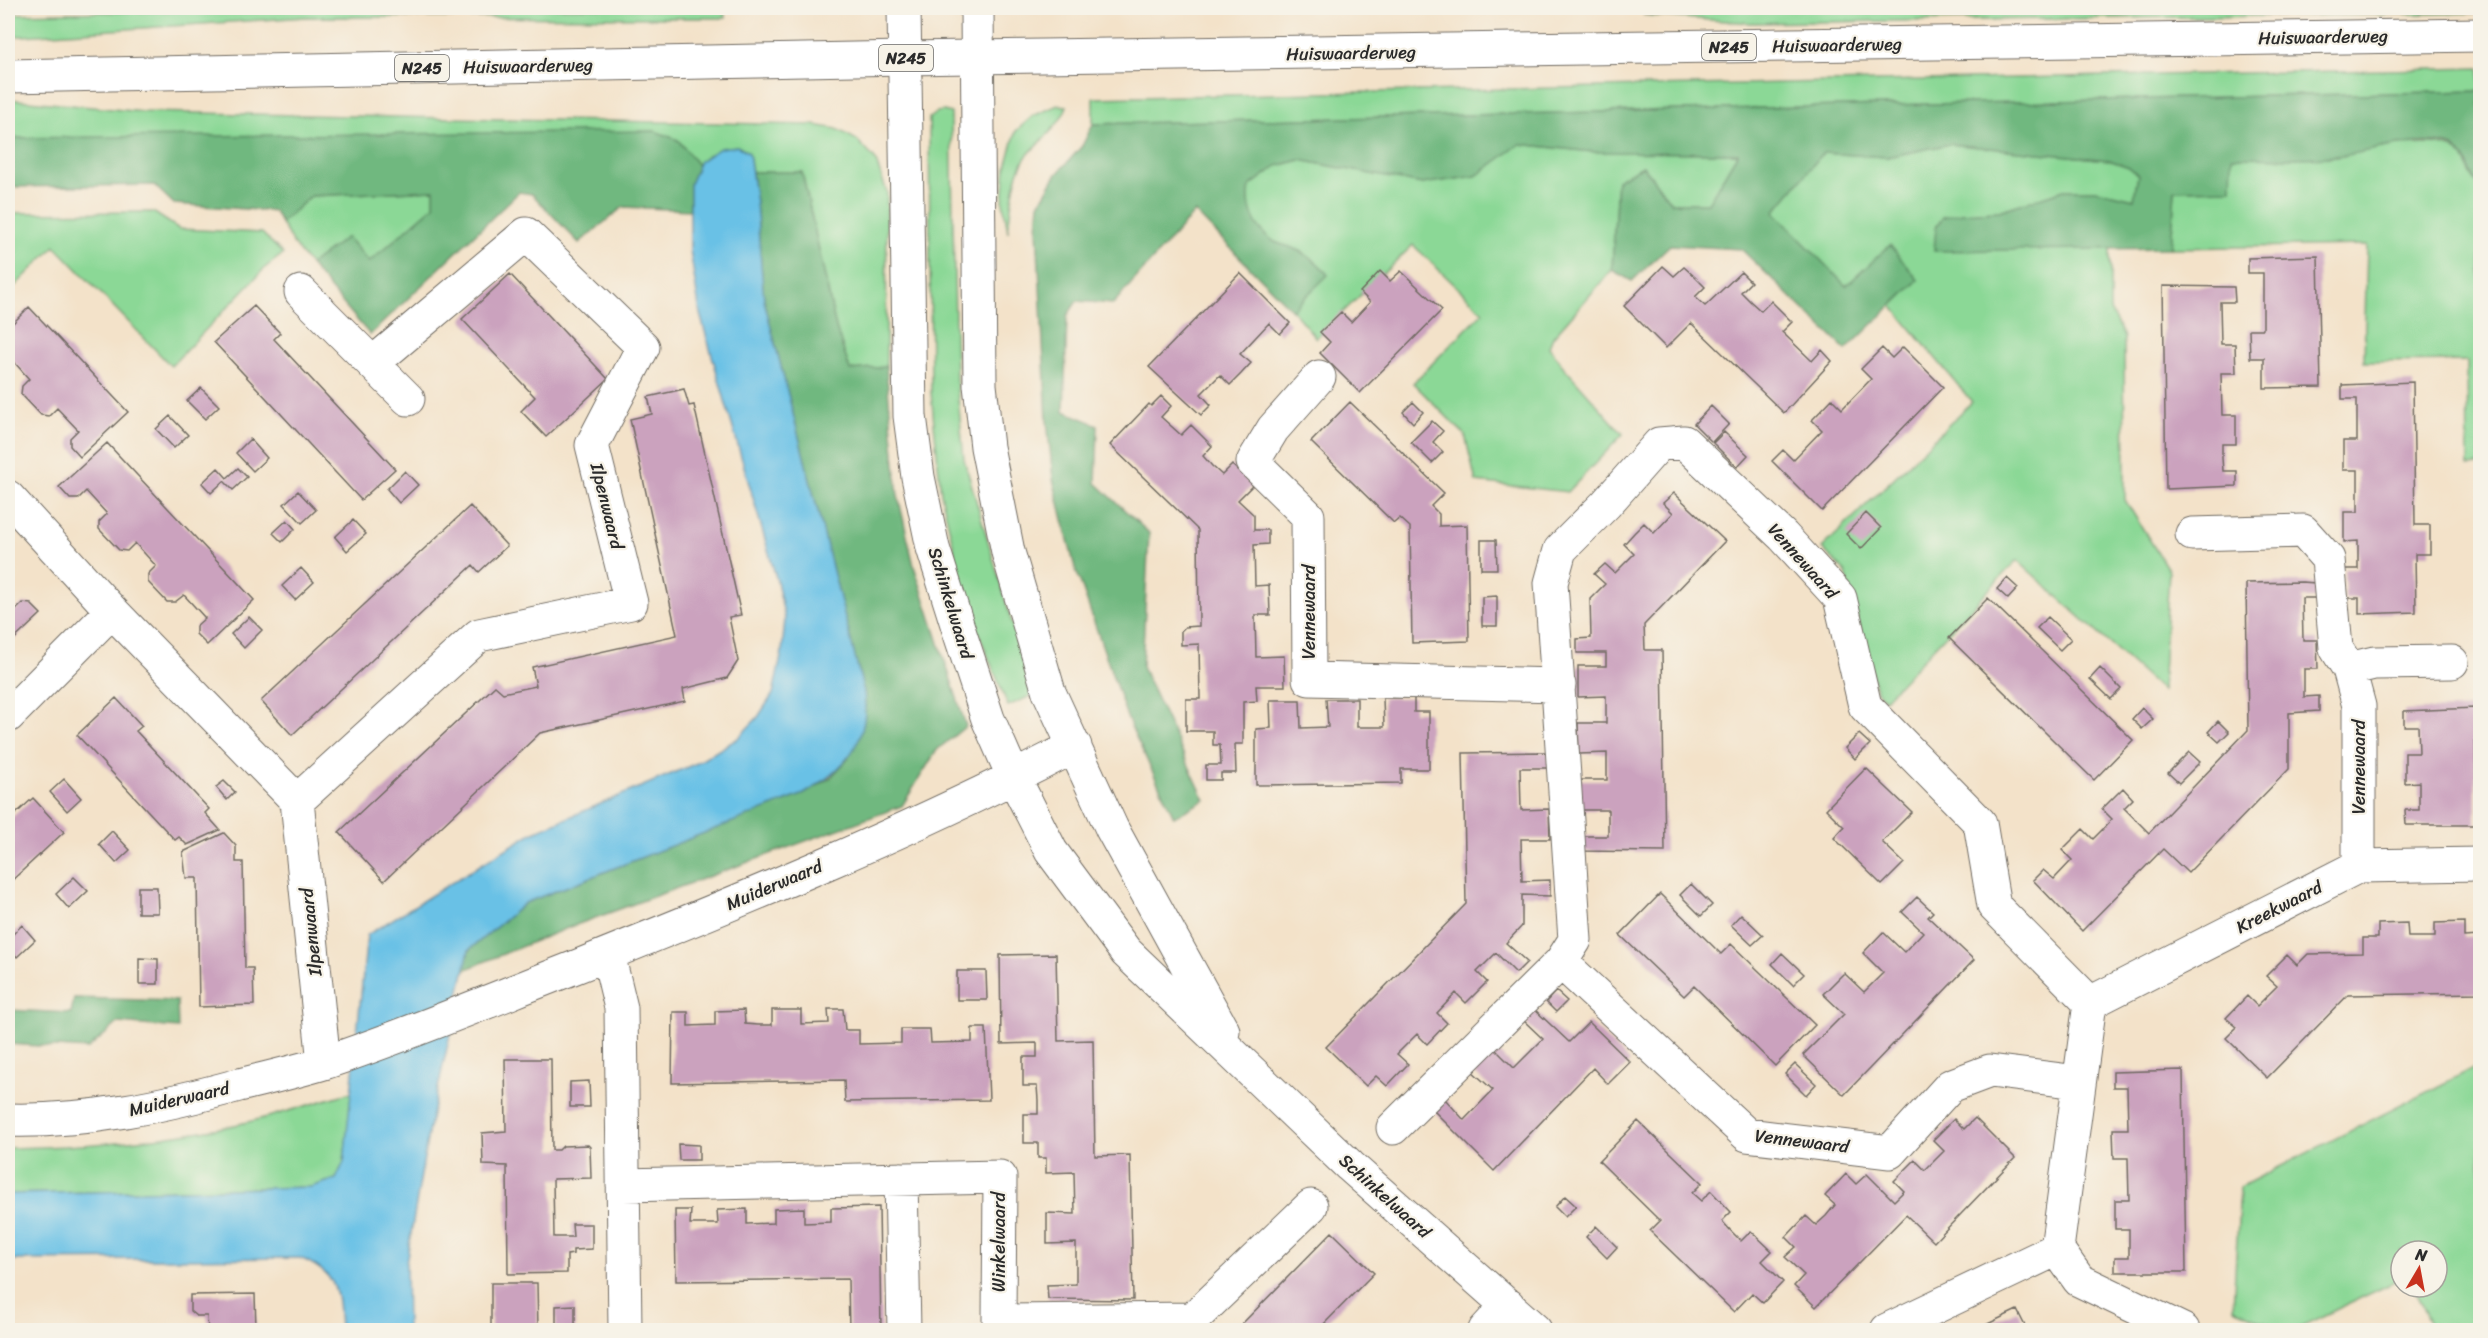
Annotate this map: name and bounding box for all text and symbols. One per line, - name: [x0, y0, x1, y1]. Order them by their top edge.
- street label: Huiswaarderweg: [2258, 20, 2388, 54]
- street label: Huiswaarderweg: [1772, 28, 1902, 62]
- road number: N245: [1702, 34, 1756, 60]
- street label: Huiswaarderweg: [1286, 36, 1416, 70]
- road number: N245: [879, 45, 933, 71]
- street label: Huiswaarderweg: [463, 49, 593, 83]
- road number: N245: [395, 55, 449, 81]
- street label: Ilpenwaard: [581, 458, 634, 554]
- street label: Vennewaard: [1759, 515, 1848, 608]
- street label: Schinkelwaard: [919, 543, 984, 664]
- street label: Vennewaard: [1293, 563, 1325, 659]
- street label: Vennewaard: [2343, 718, 2375, 814]
- street label: Muiderwaard: [721, 850, 829, 920]
- street label: Kreekwaard: [2230, 871, 2329, 943]
- street label: Ilpenwaard: [290, 885, 332, 979]
- street label: Muiderwaard: [126, 1072, 234, 1126]
- street label: Vennewaard: [1753, 1119, 1852, 1163]
- street label: Schinkelwaard: [1331, 1145, 1440, 1248]
- street label: Winkelwaard: [983, 1191, 1015, 1292]
- north arrow: [2389, 1239, 2449, 1299]
- text: N: [2413, 1239, 2430, 1270]

